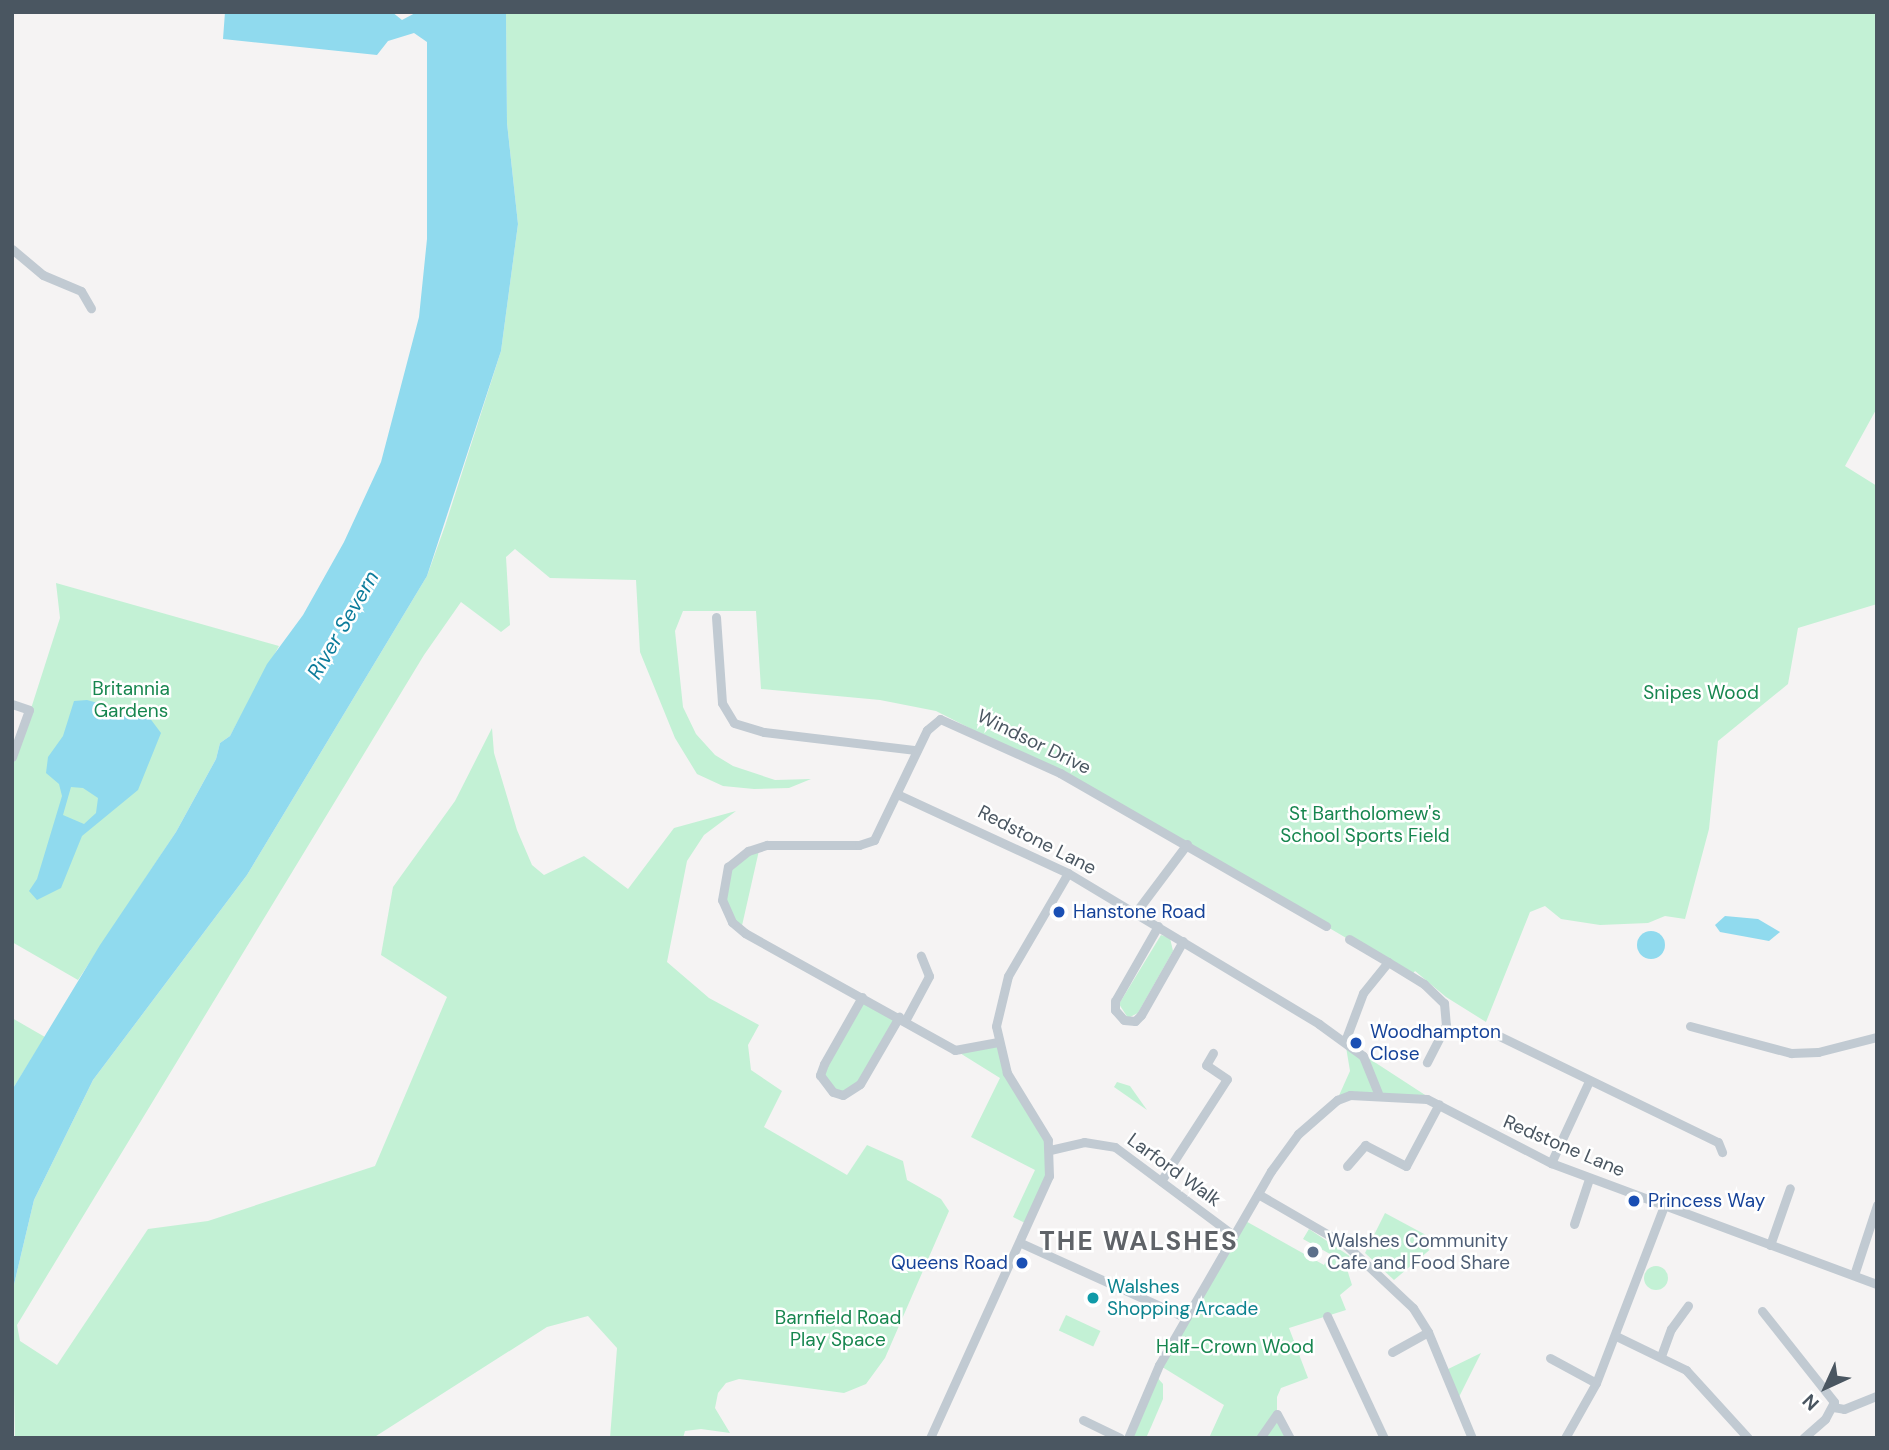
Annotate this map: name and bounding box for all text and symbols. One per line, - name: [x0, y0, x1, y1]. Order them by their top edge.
- water label: River Severn: [302, 566, 384, 684]
- park label: Britannia Gardens: [92, 678, 170, 722]
- park label: Snipes Wood: [1643, 682, 1759, 704]
- street label: Windsor Drive: [973, 705, 1095, 779]
- street label: Redstone Lane: [974, 800, 1100, 880]
- park label: St Bartholomew's School Sports Field: [1280, 803, 1450, 847]
- place label: Hanstone Road: [1073, 901, 1206, 923]
- marker: Hanstone Road: [1051, 904, 1067, 920]
- place label: Woodhampton Close: [1370, 1021, 1501, 1065]
- marker: Woodhampton Close: [1348, 1035, 1364, 1051]
- street label: Redstone Lane: [1500, 1110, 1628, 1182]
- street label: Larford Walk: [1123, 1128, 1225, 1212]
- place label: Princess Way: [1648, 1190, 1765, 1212]
- marker: Princess Way: [1626, 1193, 1642, 1209]
- district label: THE WALSHES: [1041, 1226, 1237, 1258]
- place label: Walshes Community Cafe and Food Share: [1327, 1230, 1510, 1274]
- marker: Walshes Community Cafe and Food Share: [1305, 1244, 1321, 1260]
- place label: Queens Road: [891, 1252, 1008, 1274]
- marker: Queens Road: [1014, 1255, 1030, 1271]
- place label: Walshes Shopping Arcade: [1107, 1276, 1258, 1320]
- marker: Walshes Shopping Arcade: [1085, 1290, 1101, 1306]
- park label: Barnfield Road Play Space: [775, 1307, 901, 1351]
- park label: Half-Crown Wood: [1156, 1336, 1314, 1358]
- north arrow: [1791, 1352, 1861, 1422]
- text: N: [1797, 1388, 1825, 1416]

